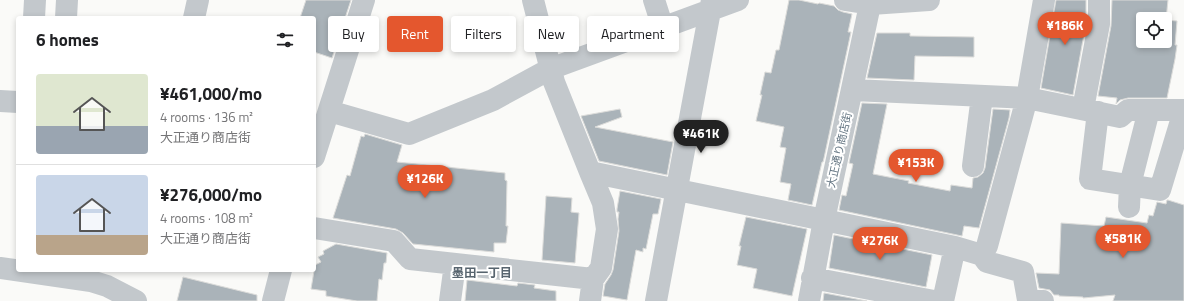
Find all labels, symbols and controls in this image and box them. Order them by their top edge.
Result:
pin: ¥186K [1037,12,1093,46]
map controls [1136,12,1172,48]
button: locate [1136,12,1172,48]
text: ¥186K [1047,15,1083,35]
chip: Buy [328,16,379,52]
chip: Rent [387,16,443,52]
chip: Filters [451,16,516,52]
chip: New [524,16,579,52]
chip: Apartment [587,16,679,52]
text: 6 homes [36,27,99,53]
icon: filters [274,29,296,51]
text: ¥461,000/mo [160,81,262,107]
icon: home [68,90,116,138]
text: 4 rooms · 136 m² [160,107,253,127]
street label: 大正通り商店街 [823,111,855,189]
pin: ¥461K [673,120,729,154]
text: ¥461K [683,123,719,143]
text: 大正通り商店街 [160,127,251,147]
pin: ¥153K [888,149,944,183]
text: ¥153K [898,152,934,172]
pin: ¥126K [397,165,453,199]
text: ¥126K [407,168,443,188]
text: ¥276,000/mo [160,182,262,208]
icon: home [68,191,116,239]
text: 4 rooms · 108 m² [160,208,253,228]
pin: ¥581K [1095,225,1151,259]
pin: ¥276K [852,227,908,261]
text: 大正通り商店街 [160,228,251,248]
text: ¥581K [1105,228,1141,248]
text: ¥276K [862,230,898,250]
district label: 墨田一丁目 [452,263,512,282]

